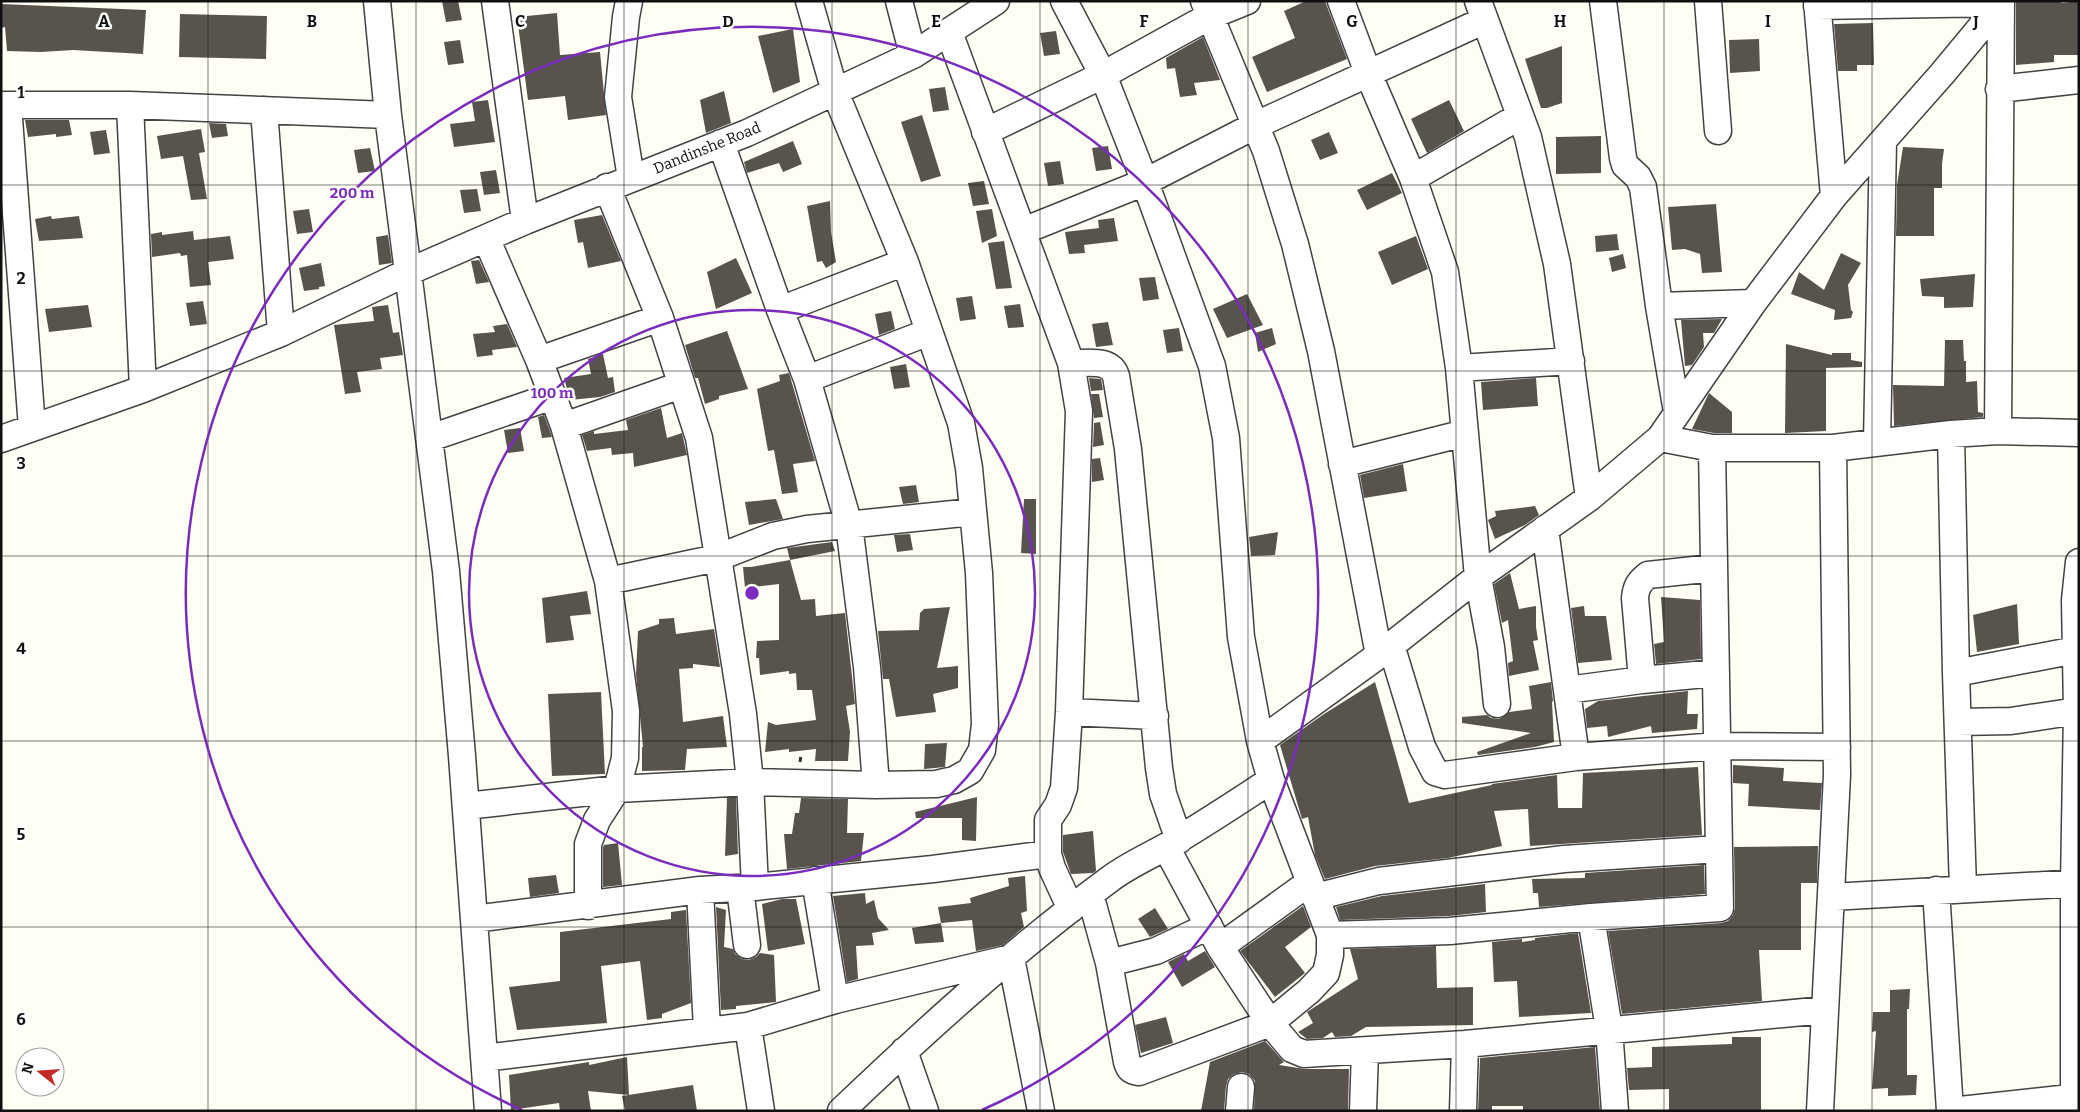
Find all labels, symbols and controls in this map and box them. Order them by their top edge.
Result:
text: A [98,12,110,31]
text: B [307,12,317,31]
text: C [515,12,525,31]
text: D [722,12,734,31]
text: E [931,12,941,31]
text: F [1140,12,1149,31]
text: G [1346,12,1358,31]
text: H [1554,12,1567,31]
text: I [1765,12,1771,31]
text: J [1972,12,1979,31]
text: 1 [18,83,25,102]
street label: Dandinshe Road [651,118,763,178]
text: 200 m [330,184,375,202]
text: 2 [16,269,26,288]
text: 100 m [531,384,574,402]
text: 3 [16,454,26,473]
centre of rings [743,584,761,602]
text: 4 [16,639,26,658]
text: 5 [17,825,26,844]
text: 6 [16,1010,26,1029]
north arrow [15,1047,65,1097]
text: N [18,1061,38,1076]

